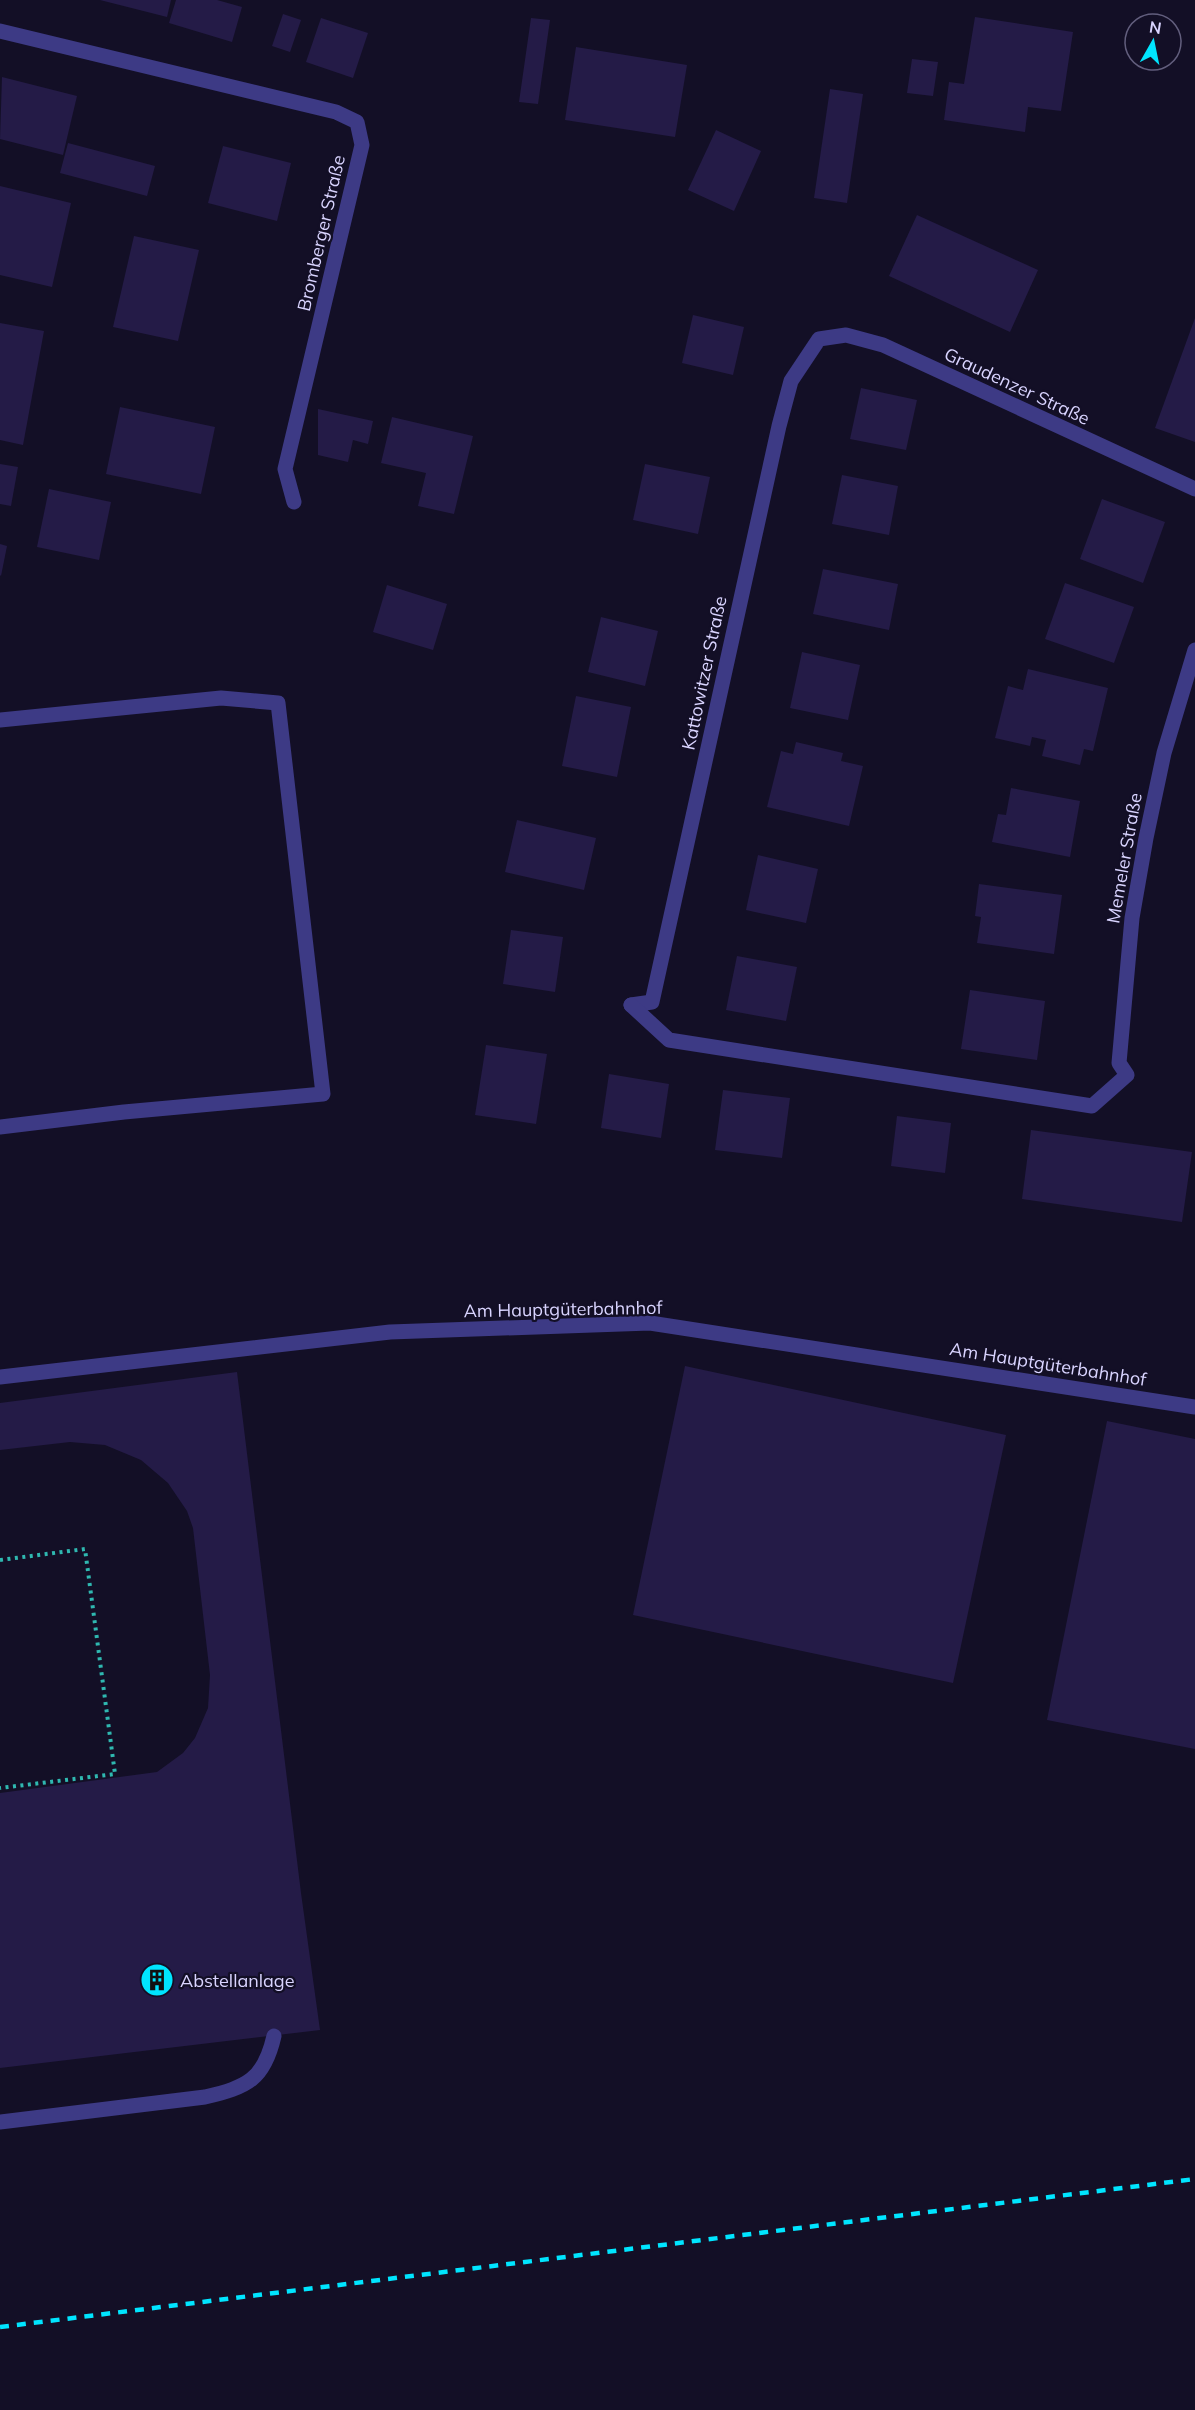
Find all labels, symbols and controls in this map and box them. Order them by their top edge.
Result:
north arrow [1123,12,1183,72]
text: N [1148,16,1163,38]
street label: Bromberger Straße [292,153,350,313]
street label: Graudenzer Straße [941,342,1093,430]
street label: Kattowitzer Straße [676,594,732,752]
street label: Memeler Straße [1101,791,1147,925]
street label: Am Hauptgüterbahnhof [463,1296,664,1322]
street label: Am Hauptgüterbahnhof [948,1337,1149,1391]
building icon: Abstellanlage [139,1962,175,1998]
place label: Abstellanlage [180,1969,295,1992]

